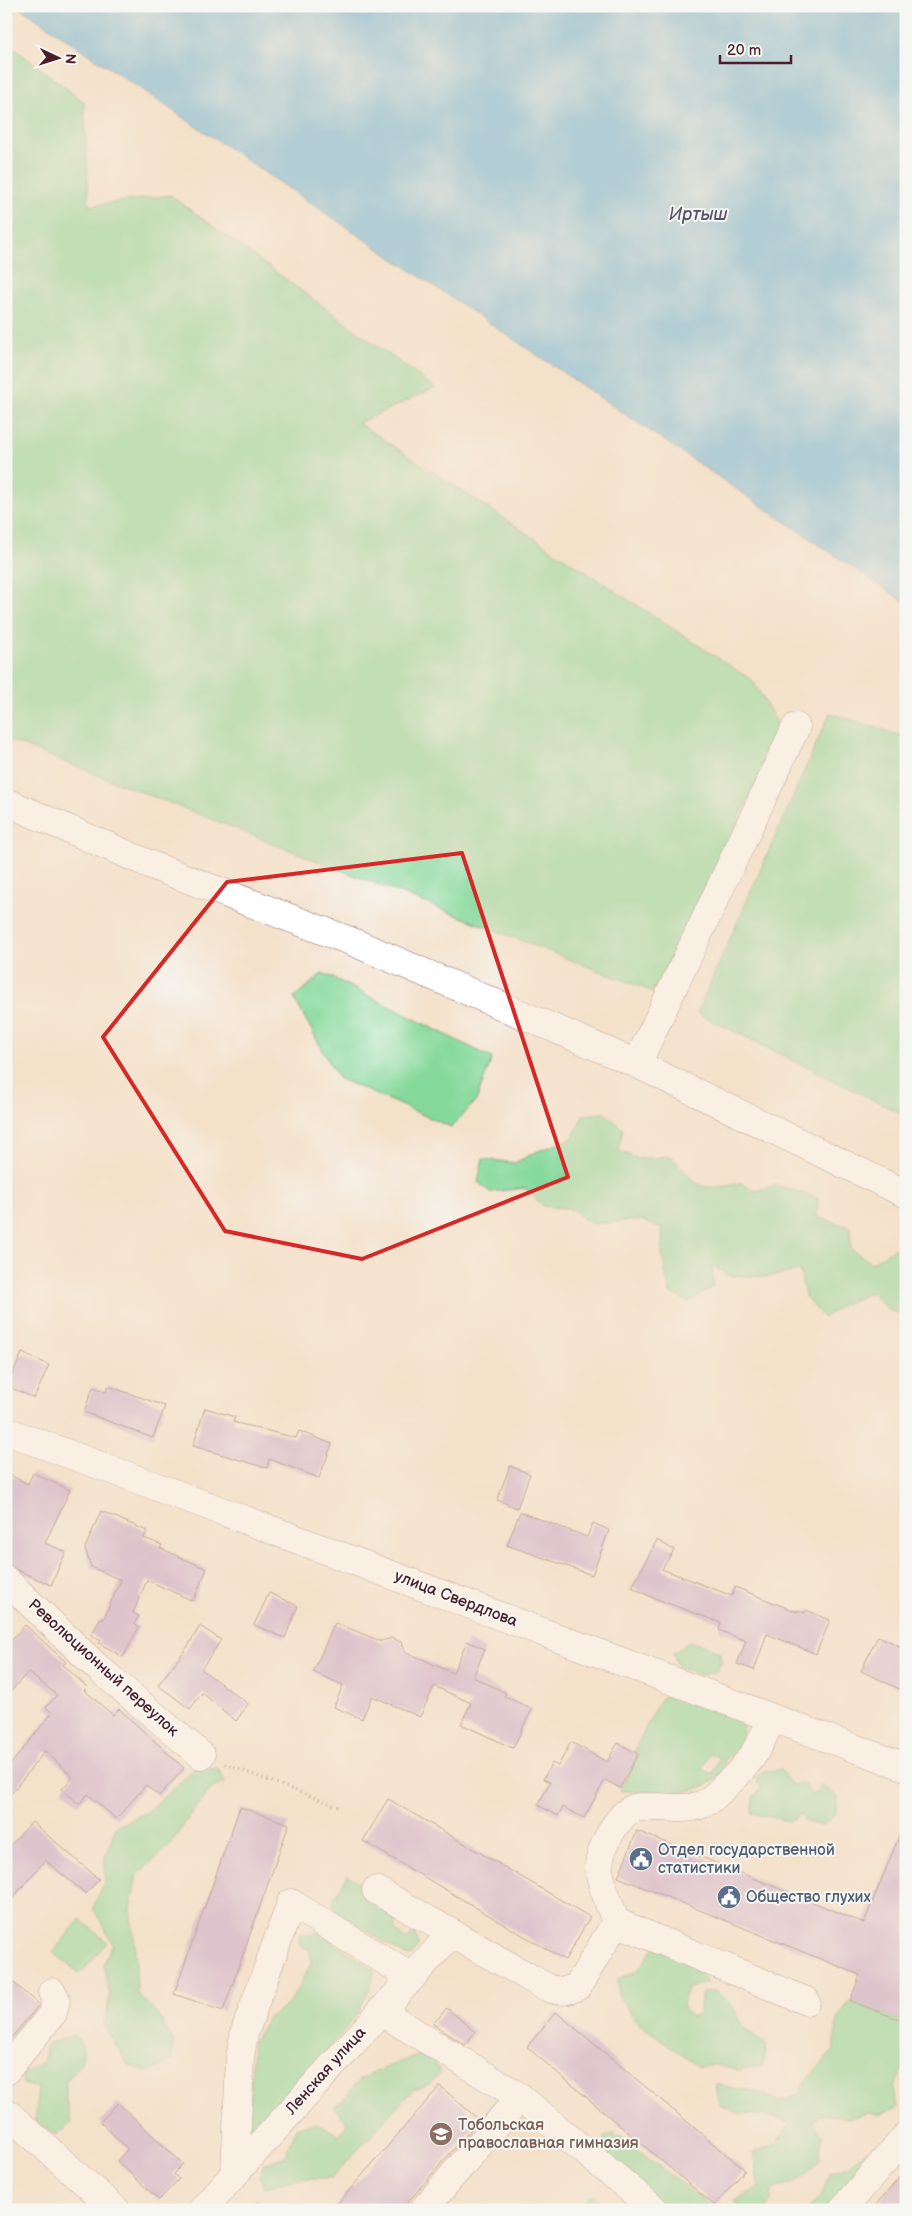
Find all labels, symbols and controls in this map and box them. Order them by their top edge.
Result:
north arrow [32,32,82,82]
scale bar [720,32,791,64]
text: 20 m [727,41,761,60]
text: N [62,53,79,65]
water label: Иртыш [669,204,727,225]
street label: улица Свердлова [392,1567,521,1631]
street label: Революционный переулок [24,1595,182,1741]
place label: Отдел государственной статистики [658,1841,835,1878]
public building icon: Отдел государственной статистики [628,1846,654,1872]
public building icon: Общество глухих [716,1884,742,1910]
place label: Общество глухих [746,1888,871,1907]
street label: Ленская улица [281,2023,371,2119]
place label: Тобольская православная гимназия [458,2116,639,2153]
school or university icon: Тобольская православная гимназия [428,2121,454,2147]

